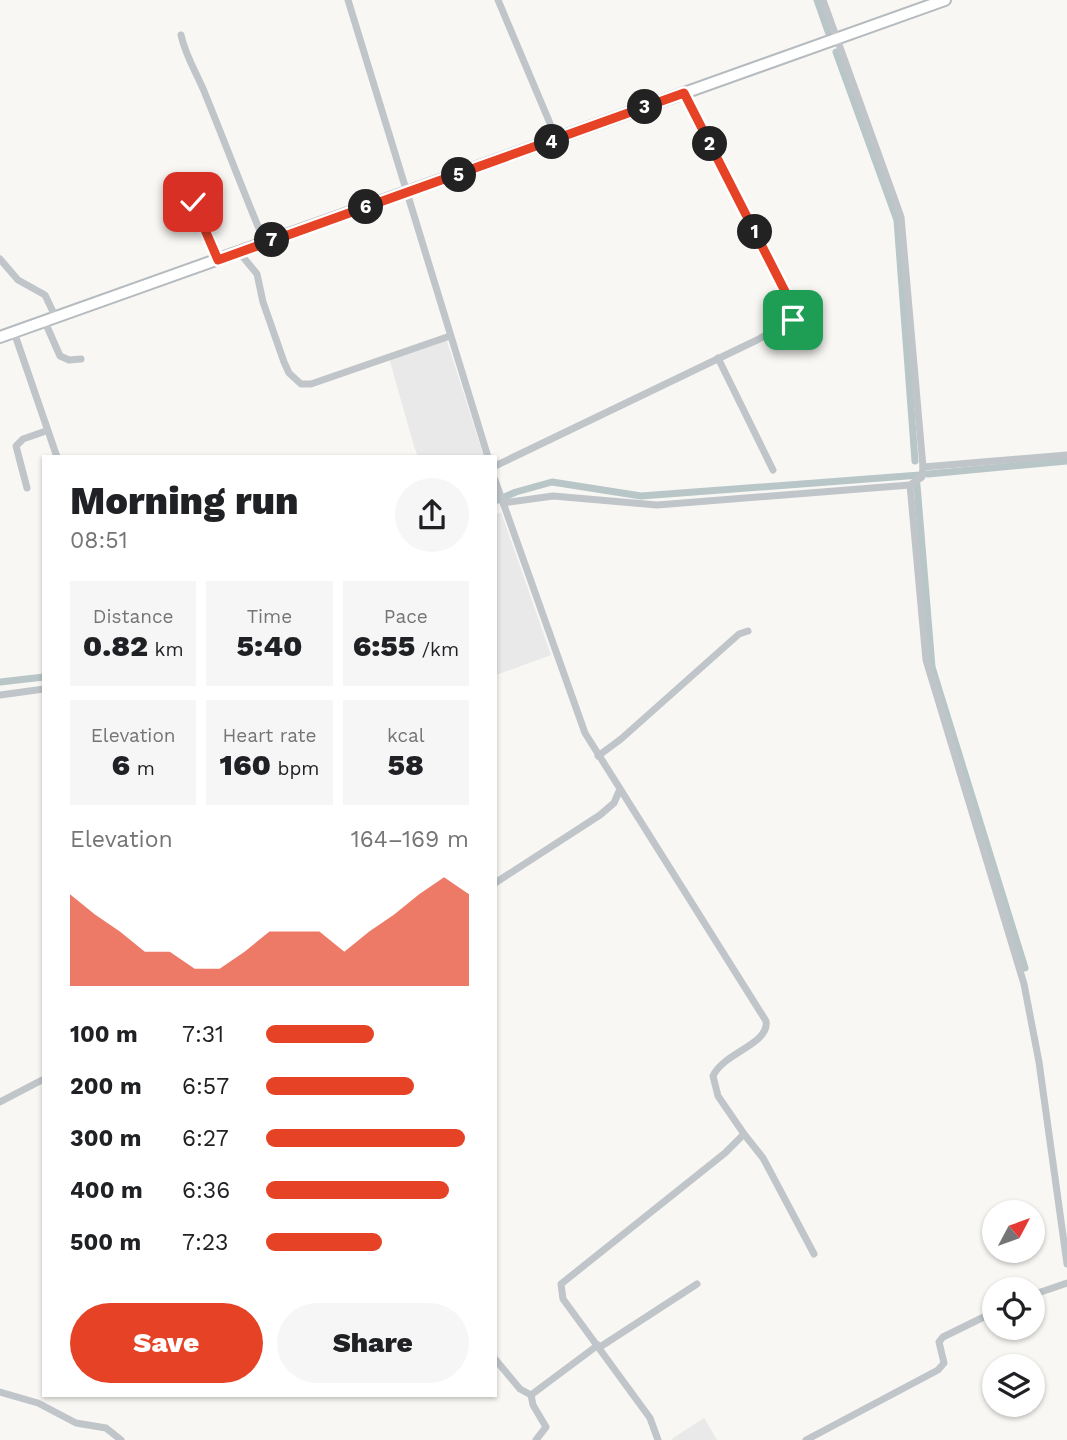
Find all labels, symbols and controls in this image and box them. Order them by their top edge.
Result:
pin: 3 [628,90,662,124]
text: 3 [639,95,650,118]
pin: 4 [534,124,570,160]
pin: 2 [692,127,728,162]
text: 4 [545,130,558,153]
text: 2 [704,132,715,155]
pin: 5 [442,158,476,192]
text: 5 [453,163,464,186]
pin [163,172,223,232]
icon: check [174,183,212,221]
pin: 6 [348,190,384,224]
text: 6 [360,195,371,218]
pin: 1 [738,215,772,250]
text: 1 [750,220,759,243]
pin: 7 [254,222,290,258]
text: 7 [266,228,277,251]
pin [763,290,823,350]
icon: arrive [774,301,812,339]
button: share [395,478,469,552]
text: Morning run [70,479,299,523]
text: 08:51 [70,527,128,554]
text: Distance [93,605,174,628]
text: Time [247,605,292,628]
text: Pace [384,605,428,628]
text: 0.82 [83,628,148,663]
text: 5:40 [237,628,302,663]
text: 6:55 [353,628,415,663]
text: km [148,638,184,661]
text: /km [415,638,459,661]
text: Elevation [91,724,176,747]
text: Heart rate [223,724,316,747]
text: kcal [387,724,425,747]
text: 6 [112,747,130,782]
text: 160 [220,747,271,782]
text: 58 [388,747,424,782]
text: m [130,757,155,780]
text: bpm [271,757,319,780]
text: Elevation [70,826,173,853]
text: 164–169 m [351,826,469,853]
text: 100 m [70,1021,138,1048]
text: 7:31 [182,1021,224,1048]
text: 200 m [70,1073,142,1100]
text: 6:57 [182,1073,229,1100]
text: 300 m [70,1125,141,1152]
text: 6:27 [182,1125,229,1152]
text: 400 m [70,1177,143,1204]
text: 6:36 [182,1177,230,1204]
north arrow [982,1200,1045,1264]
map controls [982,1200,1045,1417]
text: 500 m [70,1229,141,1256]
text: 7:23 [182,1229,229,1256]
button: locate [982,1277,1045,1340]
button: Save [70,1303,263,1383]
button: Share [277,1303,469,1383]
button: layers [982,1354,1045,1417]

